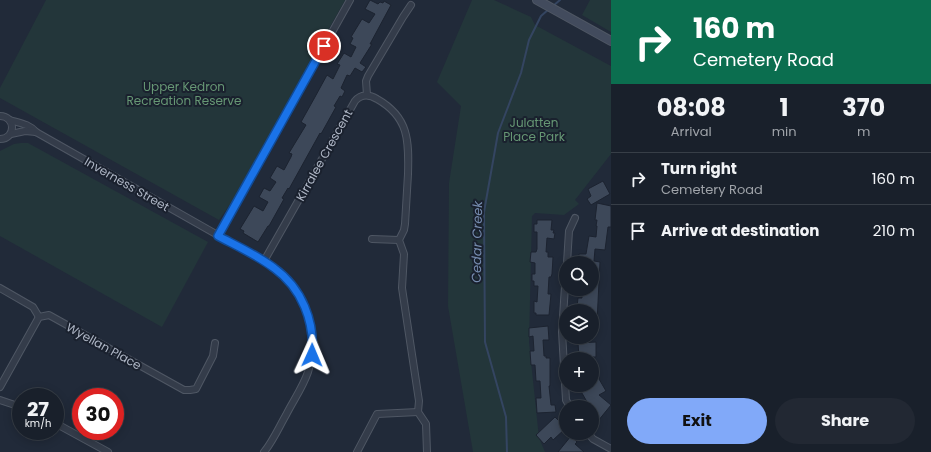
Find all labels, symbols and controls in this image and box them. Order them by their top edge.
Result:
text: 160 m [693,9,775,48]
icon: right [627,16,679,68]
pin [307,29,341,63]
icon: arrive [313,35,335,57]
text: Cemetery Road [693,47,834,72]
park label: Upper Kedron Recreation Reserve [126,78,242,109]
text: 08:08 [657,91,726,124]
text: 1 [780,91,789,124]
text: 370 [842,91,885,124]
street label: Kirralee Crescent [292,106,356,204]
park label: Julatten Place Park [503,114,566,145]
text: Arrival [671,122,712,141]
text: min [772,122,797,141]
text: m [857,122,870,141]
street label: Inverness Street [81,153,173,215]
text: Turn right [661,158,737,179]
icon: right [627,168,649,190]
text: 160 m [872,168,915,189]
text: Cemetery Road [661,180,763,199]
water label: Cedar Creek [467,199,487,283]
icon: arrive [627,220,649,242]
text: Arrive at destination [661,220,819,241]
text: 210 m [873,220,915,241]
map controls [559,256,599,440]
button: search [559,256,599,296]
button: layers [559,304,599,344]
street label: Wyellan Place [63,318,145,374]
position arrow [291,334,333,376]
button: + [559,352,599,392]
speed limit sign: 30 [72,388,124,440]
text: 27 [27,395,49,423]
button: Exit [627,398,767,444]
button: Share [775,398,915,444]
button: − [559,400,599,440]
text: km/h [25,416,51,431]

